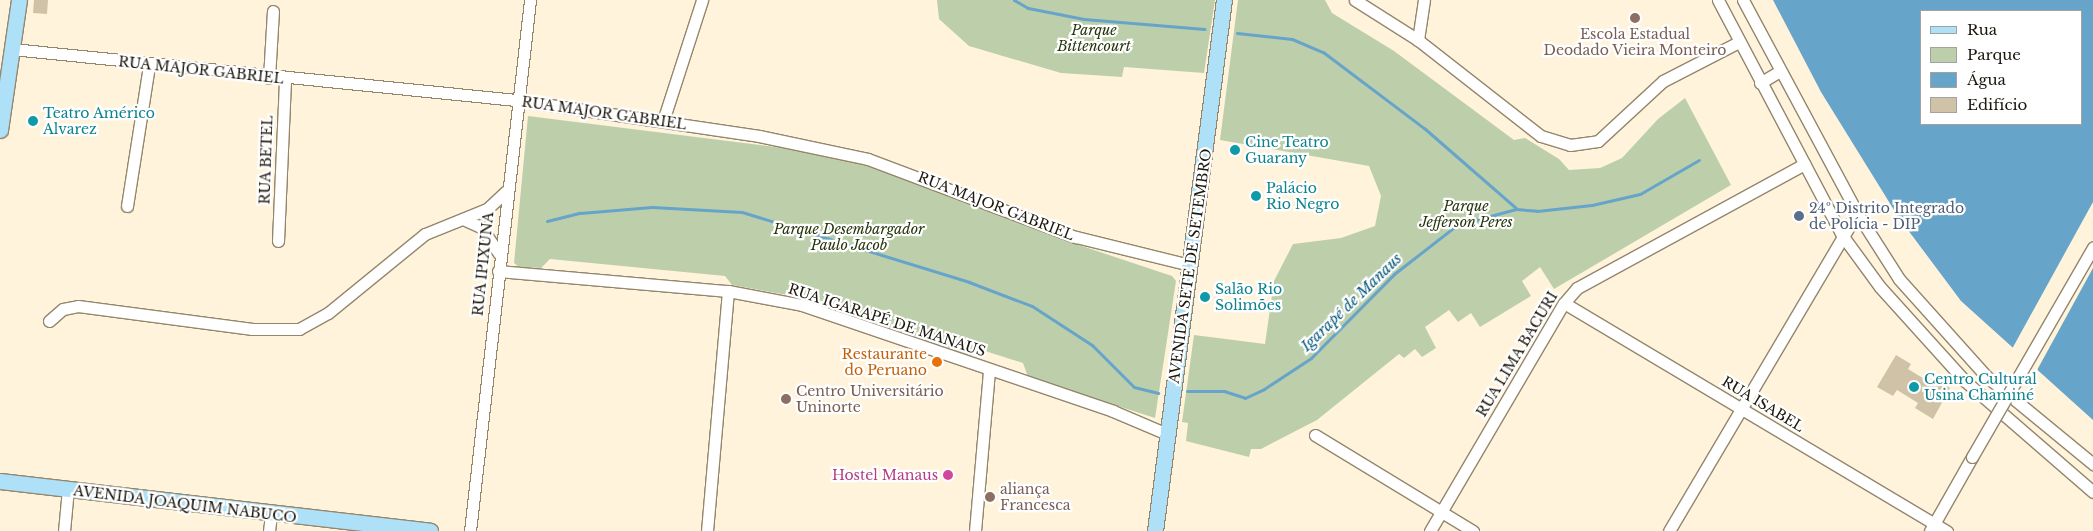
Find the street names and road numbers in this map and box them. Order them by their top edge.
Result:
street label: RUA MAJOR GABRIEL [117,53,285,87]
street label: RUA MAJOR GABRIEL [520,93,688,133]
street label: RUA BETEL [256,115,276,205]
street label: AVENIDA SETE DE SETEMBRO [1165,147,1215,385]
street label: RUA MAJOR GABRIEL [915,168,1077,244]
street label: RUA IPIXUNA [469,211,497,317]
street label: RUA IGARAPÉ DE MANAUS [786,280,988,360]
street label: RUA LIMA BACURI [1473,288,1561,420]
street label: RUA ISABEL [1719,373,1807,435]
street label: AVENIDA JOAQUIM NABUCO [72,482,298,526]

